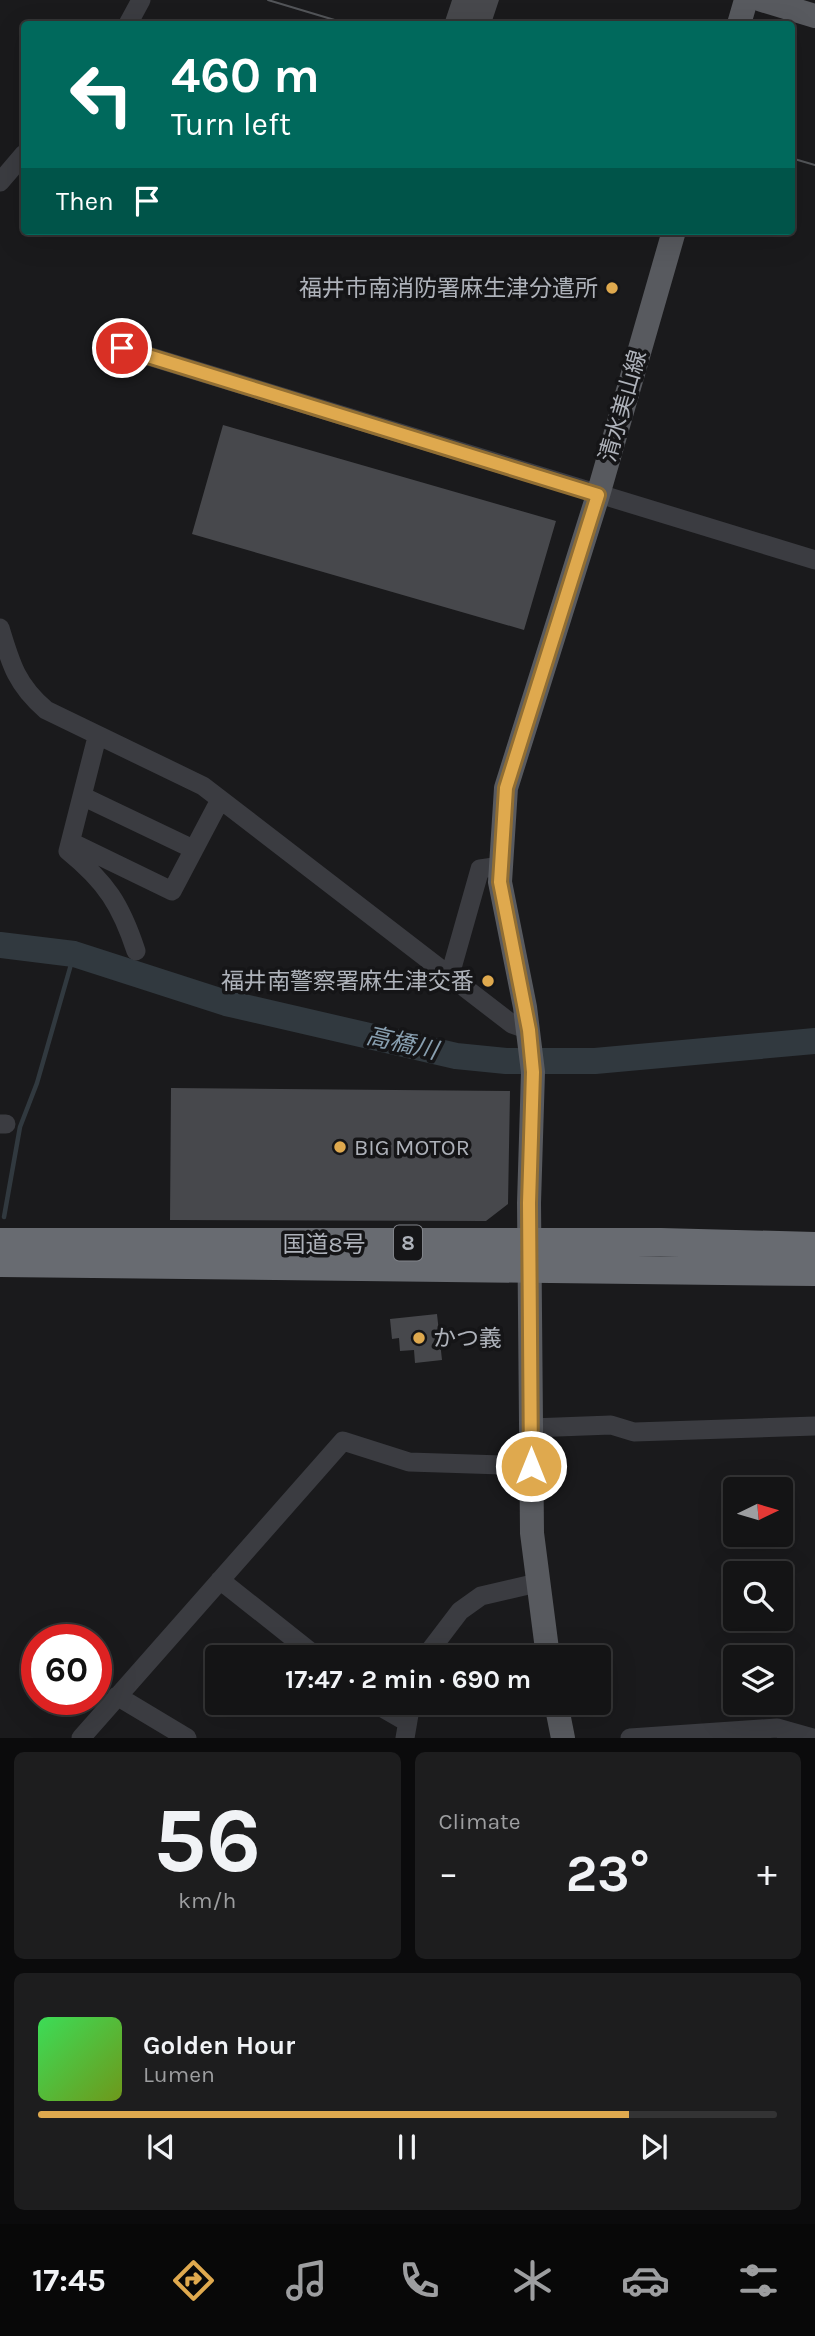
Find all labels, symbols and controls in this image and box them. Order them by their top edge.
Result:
text: 460 m [171,47,320,104]
icon: left [56,49,147,140]
text: Turn left [171,106,291,143]
icon: arrive [128,182,166,220]
text: Then [56,186,114,217]
place label: 福井市南消防署麻生津分遣所 [299,275,598,302]
marker: 福井市南消防署麻生津分遣所 [604,280,620,296]
pin [92,318,152,378]
icon: arrive [103,329,141,367]
street label: 清水美山線 [594,347,652,465]
place label: 福井南警察署麻生津交番 [221,968,474,995]
marker: 福井南警察署麻生津交番 [480,973,496,989]
water label: 高橋川 [364,1021,443,1065]
place label: BIG MOTOR [354,1134,470,1161]
marker: BIG MOTOR [332,1139,348,1155]
road number: 8 [394,1226,422,1260]
street label: 国道8号 [282,1231,366,1258]
place label: かつ義 [433,1325,502,1352]
marker: かつ義 [411,1330,427,1346]
position arrow [494,1429,568,1503]
north arrow [723,1477,793,1547]
map controls [723,1477,793,1715]
button: search [723,1561,793,1631]
speed limit sign: 60 [21,1624,112,1715]
button: layers [723,1645,793,1715]
text: 17:47 · 2 min · 690 m [285,1664,531,1695]
text: 56 [153,1788,261,1894]
text: Climate [439,1808,521,1835]
text: 23° [566,1843,650,1904]
text: − [439,1851,458,1896]
text: + [757,1851,777,1896]
text: km/h [178,1887,236,1914]
text: Golden Hour [143,2030,295,2061]
text: Lumen [143,2061,215,2088]
icon: previous [142,2128,180,2166]
icon: pause [388,2128,426,2166]
icon: next [635,2128,673,2166]
icon: directions [169,2256,218,2305]
icon: music [282,2256,331,2305]
icon: phone [395,2256,444,2305]
icon: climate [508,2256,557,2305]
icon: car [621,2256,670,2305]
icon: filters [734,2256,783,2305]
text: 17:45 [32,2262,106,2299]

